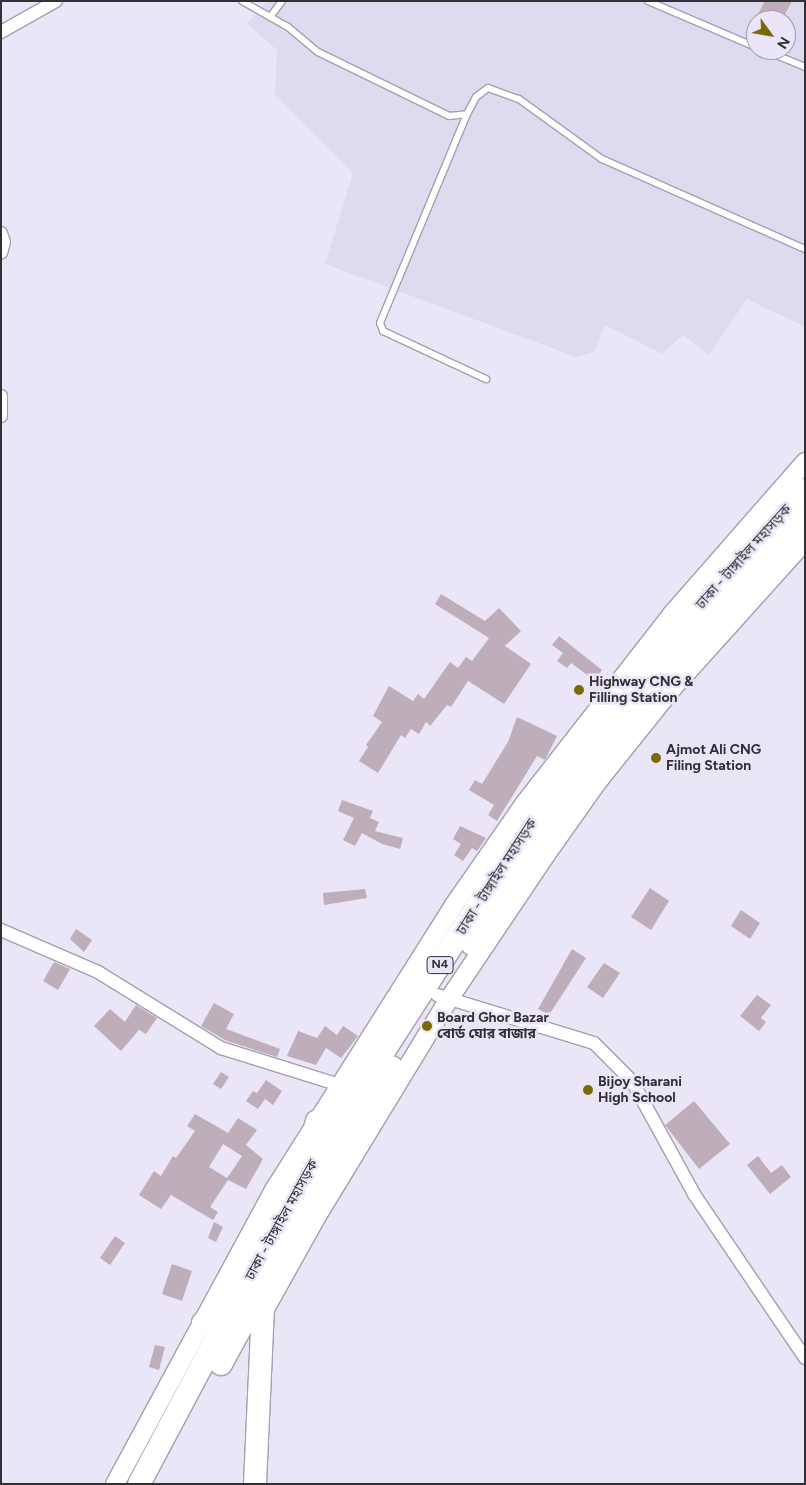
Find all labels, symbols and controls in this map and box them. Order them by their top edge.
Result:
north arrow [746,10,796,60]
text: N [773,34,793,52]
street label: ঢাকা - টাঙ্গাইল মহাসড়ক [693,501,795,613]
place label: Highway CNG & Filling Station [589,674,693,706]
marker: Highway CNG & Filling Station [573,684,585,696]
place label: Ajmot Ali CNG Filing Station [666,742,761,774]
marker: Ajmot Ali CNG Filing Station [650,752,662,764]
street label: ঢাকা - টাঙ্গাইল মহাসড়ক [453,816,541,938]
road number: N4 [426,956,454,974]
place label: Board Ghor Bazar বোর্ড ঘোর বাজার [437,1010,549,1042]
marker: Board Ghor Bazar বোর্ড ঘোর বাজার [421,1020,433,1032]
place label: Bijoy Sharani High School [598,1074,682,1106]
marker: Bijoy Sharani High School [582,1084,594,1096]
street label: ঢাকা - টাঙ্গাইল মহাসড়ক [242,1157,322,1283]

